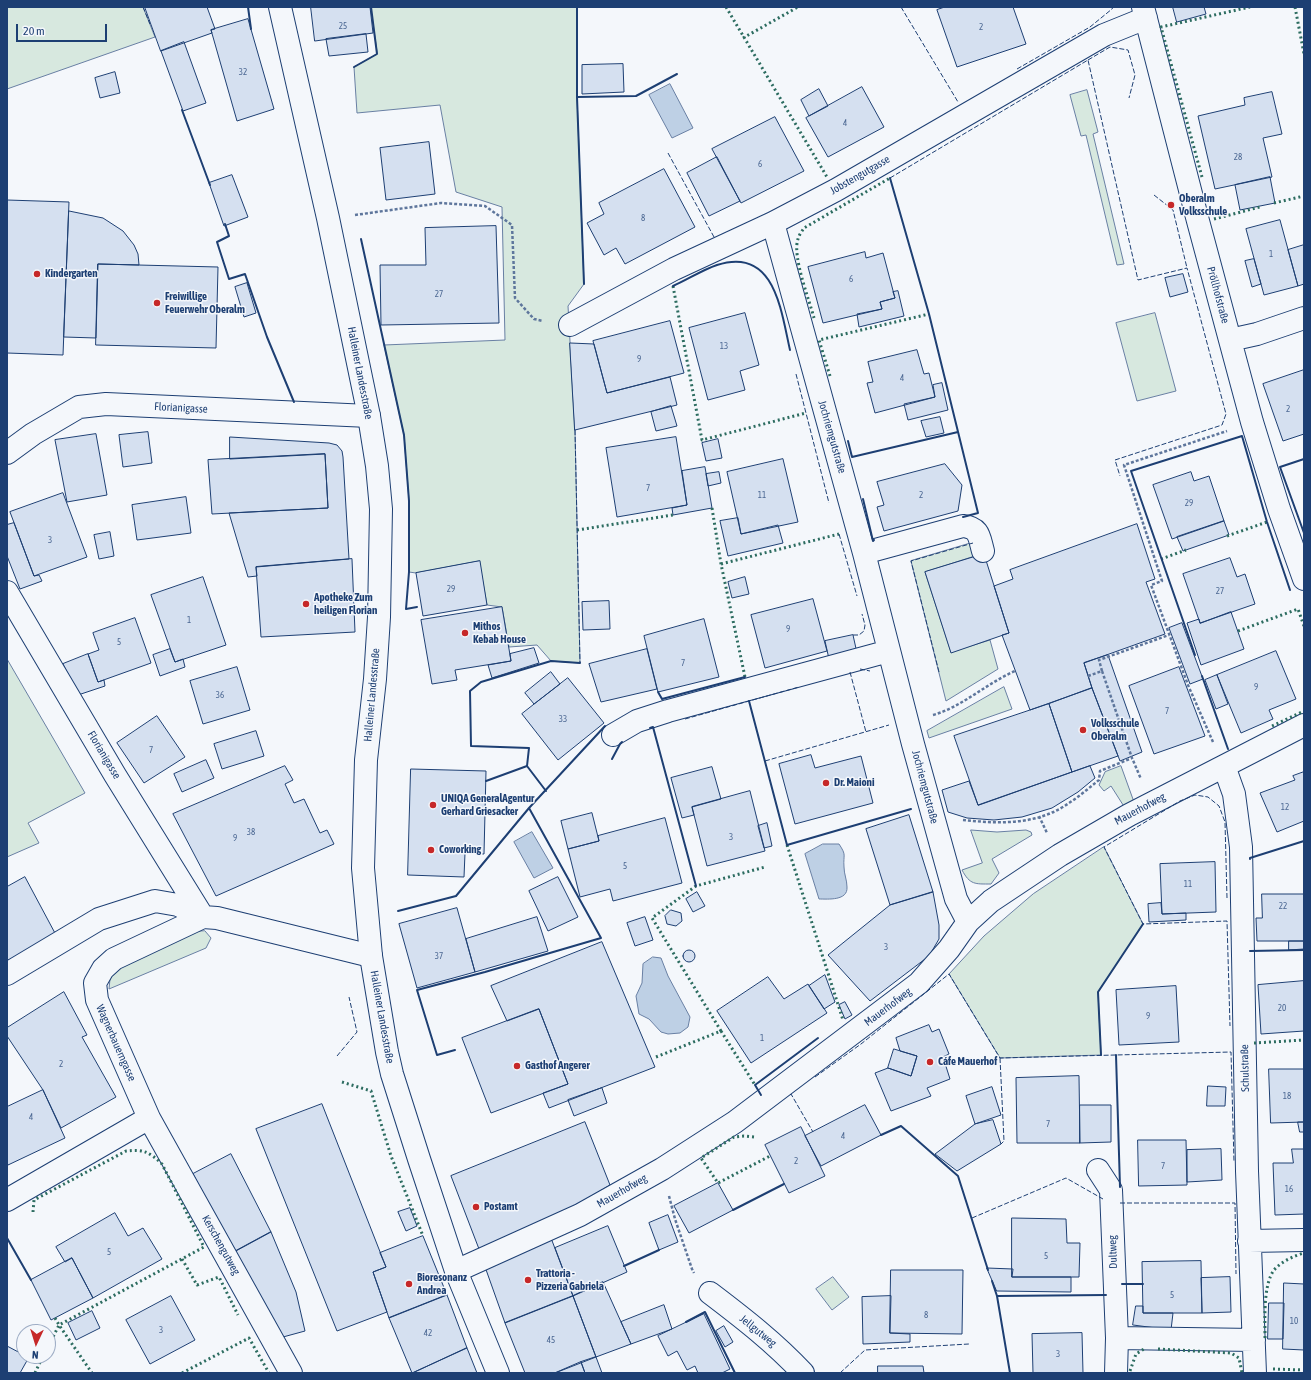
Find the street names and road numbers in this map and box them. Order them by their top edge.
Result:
street label: Jobstengutgasse [828,153,892,197]
street label: Pröllhofstraße [1204,265,1232,325]
street label: Halleiner Landesstraße [345,326,375,420]
street label: Jochriemgutstraße [815,399,849,475]
street label: Florianigasse [154,400,208,416]
street label: Halleiner Landesstraße [361,648,383,742]
street label: Florianigasse [85,729,123,781]
street label: Jochriemgutstraße [909,749,941,825]
street label: Mauerhofweg [1112,790,1168,828]
street label: Halleiner Landesstraße [367,970,397,1064]
street label: Mauerhofweg [862,985,914,1029]
street label: Wagnerbauerngasse [93,1003,139,1083]
street label: Schulstraße [1238,1044,1252,1092]
street label: Mauerhofweg [595,1171,649,1211]
street label: Kerschengutweg [199,1213,243,1277]
street label: Dultweg [1106,1235,1120,1269]
street label: Jellgutweg [737,1312,779,1350]

